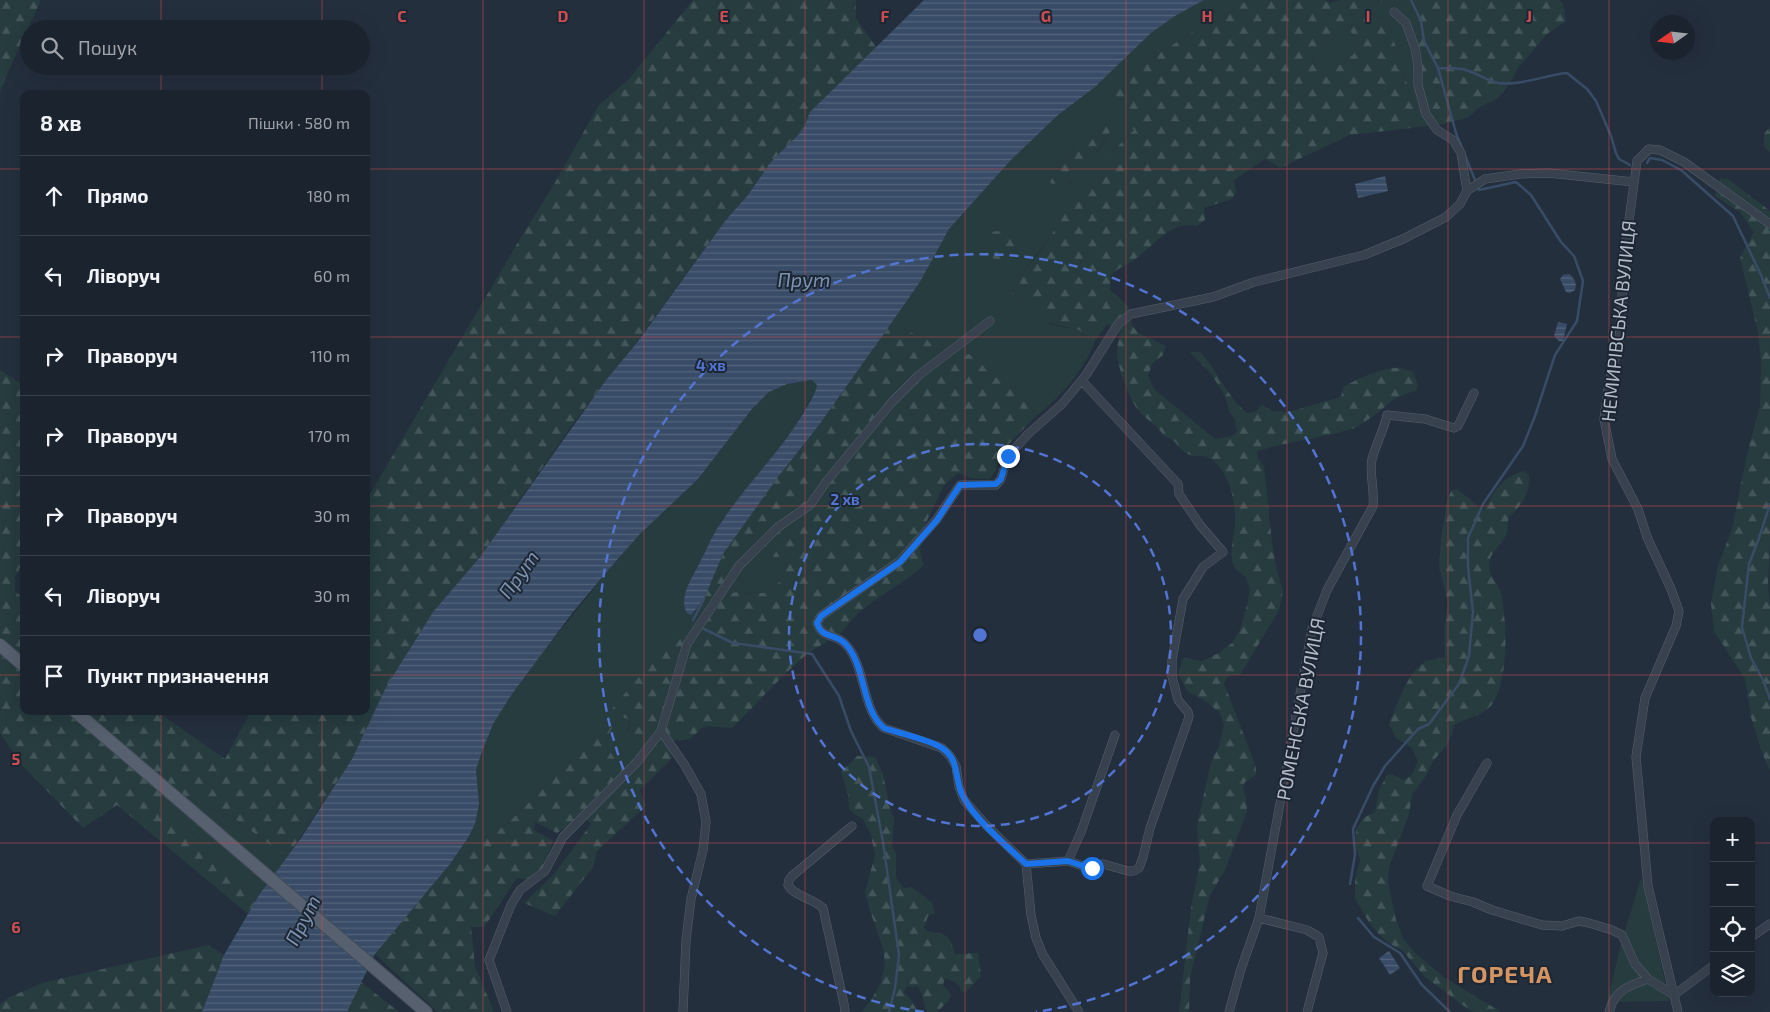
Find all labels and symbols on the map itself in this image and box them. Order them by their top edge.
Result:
text: C [397,6,407,25]
text: D [558,6,569,25]
text: E [719,6,729,25]
text: F [881,6,890,25]
text: G [1041,6,1051,25]
text: H [1201,6,1213,25]
text: I [1366,6,1370,25]
text: J [1526,6,1532,25]
north arrow [1650,15,1695,60]
street label: НЕМИРІВСЬКА ВУЛИЦЯ [1596,219,1640,423]
water label: Прут [777,267,831,291]
text: 4 хв [696,356,726,374]
route end [997,445,1020,468]
text: 2 хв [830,490,860,508]
water label: Прут [493,545,543,603]
street label: РОМЕНСЬКА ВУЛИЦЯ [1271,616,1329,802]
centre of rings [971,626,989,644]
text: 5 [12,749,21,768]
route start [1081,857,1104,880]
water label: Прут [279,891,325,949]
text: 6 [11,917,21,936]
district label: ГОРЕЧА [1457,959,1553,988]

